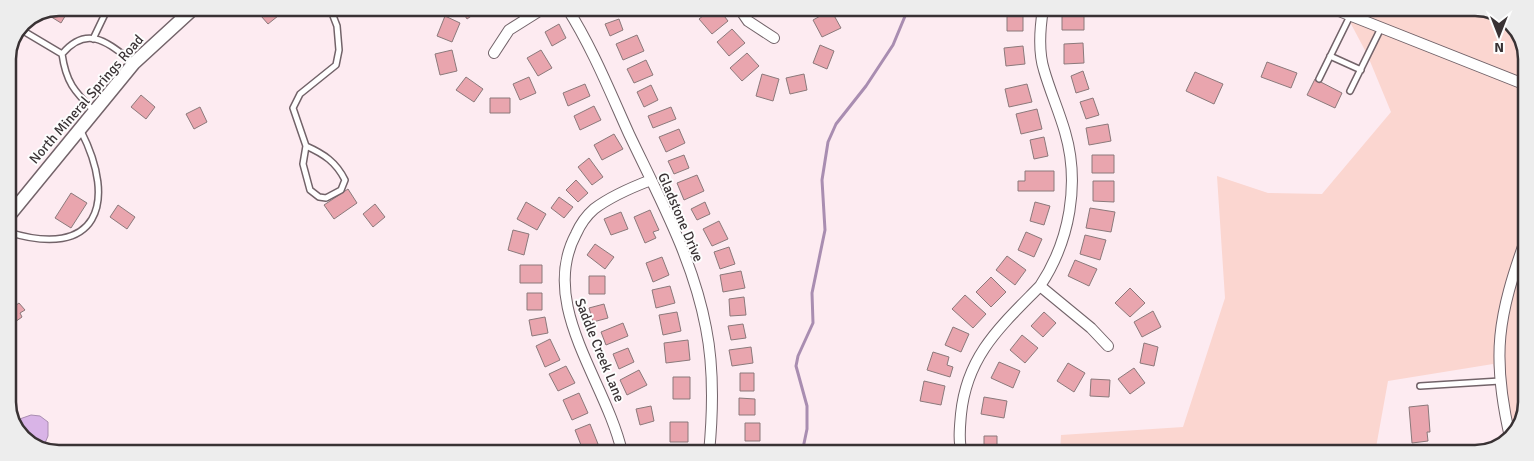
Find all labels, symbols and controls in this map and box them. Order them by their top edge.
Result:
north arrow [1474,10,1524,60]
street label: North Mineral Springs Road [26,31,147,167]
text: N [1494,39,1504,56]
street label: Gladstone Drive [654,170,707,264]
street label: Saddle Creek Lane [571,296,628,404]

